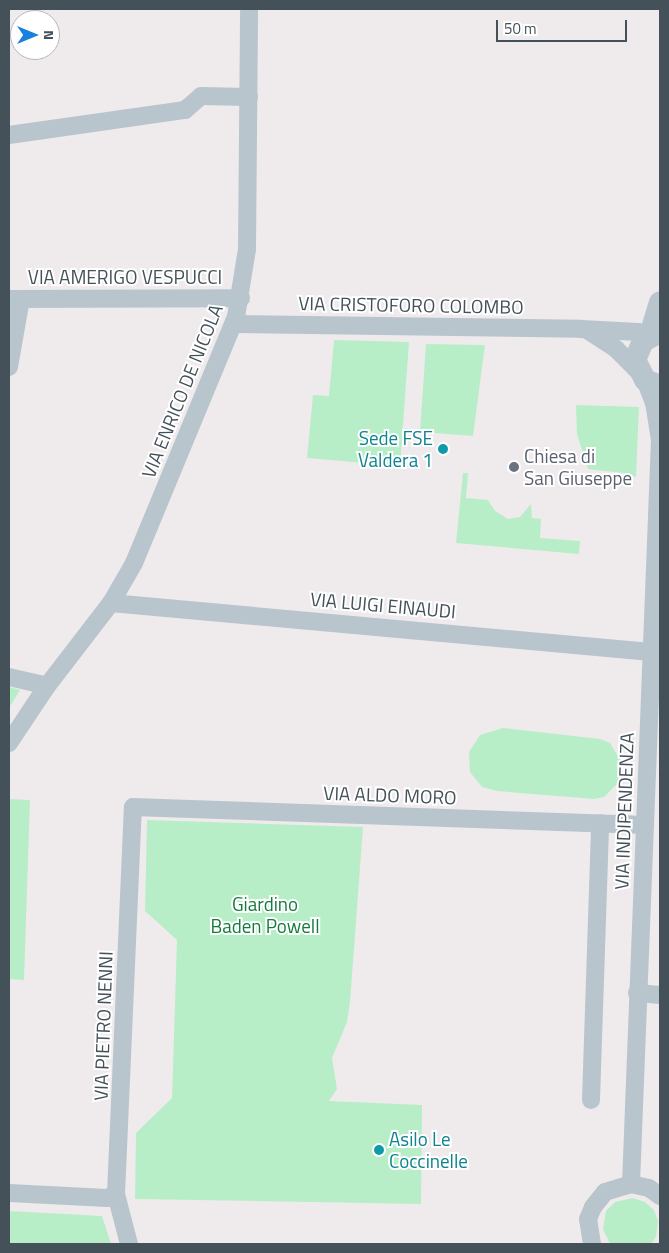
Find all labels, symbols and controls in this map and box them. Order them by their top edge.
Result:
north arrow [10,10,60,60]
scale bar [499,10,630,42]
text: 50 m [504,17,537,40]
text: N [39,30,60,40]
street label: VIA AMERIGO VESPUCCI [28,266,222,288]
street label: VIA CRISTOFORO COLOMBO [298,292,524,318]
street label: VIA ENRICO DE NICOLA [137,301,227,481]
place label: Sede FSE Valdera 1 [358,427,433,471]
marker: Sede FSE Valdera 1 [437,443,449,455]
place label: Chiesa di San Giuseppe [524,445,632,489]
marker: Chiesa di San Giuseppe [508,461,520,473]
street label: VIA LUIGI EINAUDI [309,587,457,623]
street label: VIA INDIPENDENZA [610,732,638,890]
street label: VIA ALDO MORO [323,781,457,809]
park label: Giardino Baden Powell [210,893,320,937]
street label: VIA PIETRO NENNI [89,951,117,1101]
place label: Asilo Le Coccinelle [389,1128,468,1172]
marker: Asilo Le Coccinelle [373,1144,385,1156]

